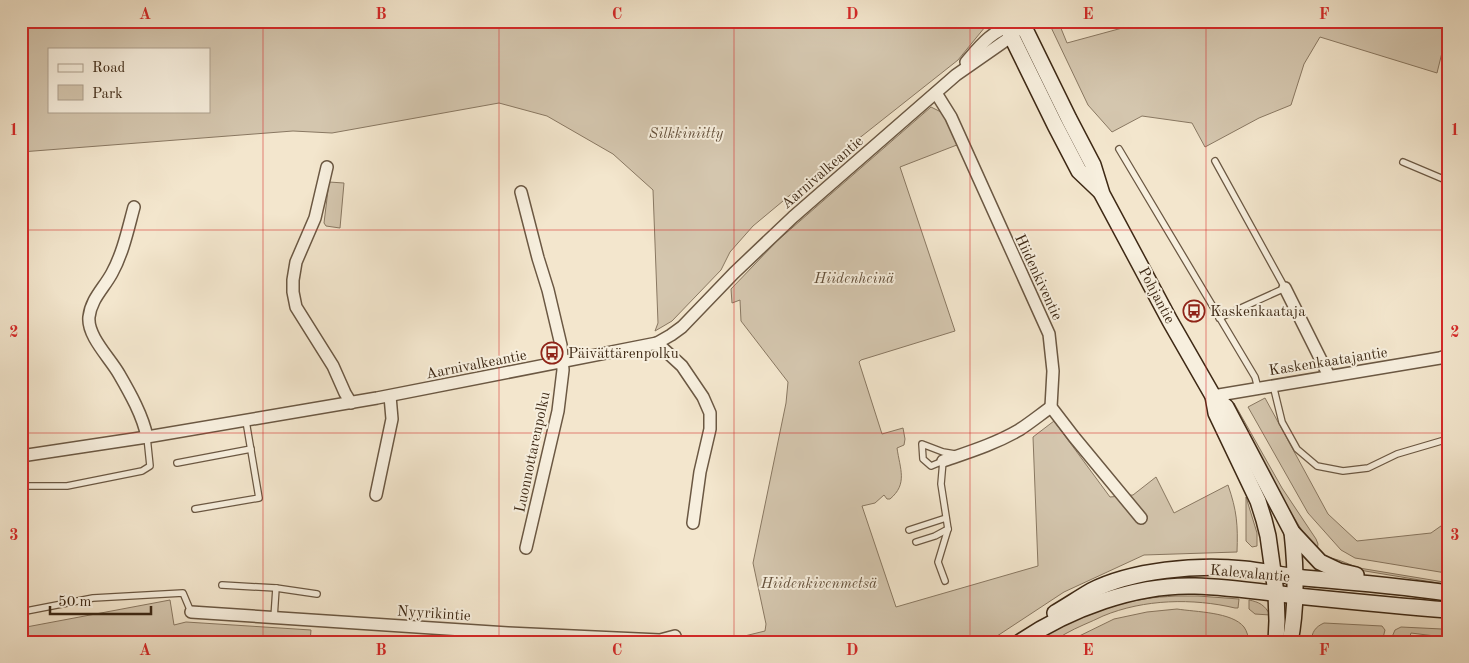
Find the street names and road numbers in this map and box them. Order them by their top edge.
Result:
street label: Aarnivalkeantie [779,134,867,212]
street label: Hiidenkiventie [1011,232,1064,323]
street label: Pohjantie [1135,265,1177,326]
street label: Kaskenkaatajantie [1268,346,1389,379]
street label: Aarnivalkeantie [425,348,528,383]
street label: Luonnottarenpolku [513,390,554,514]
street label: Kalevalantie [1209,564,1291,585]
street label: Nyyrikintie [397,604,471,625]

